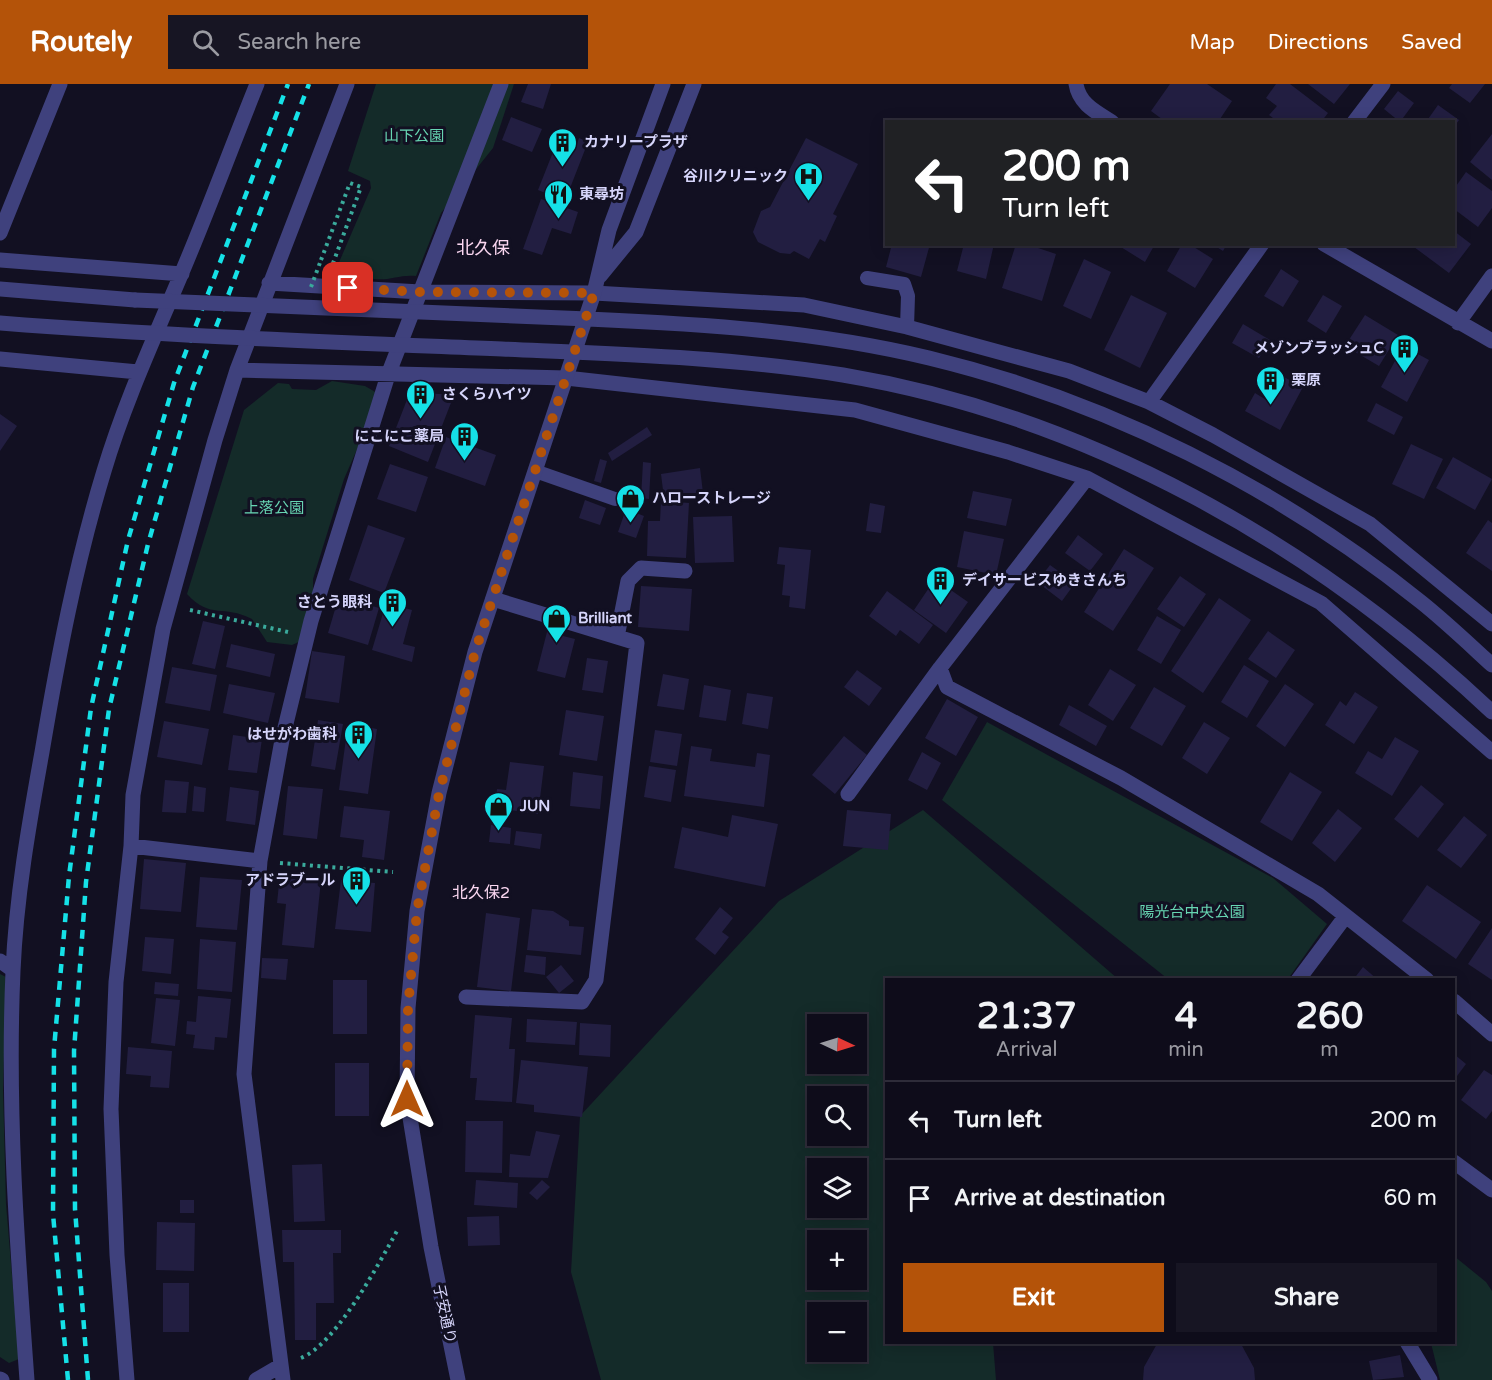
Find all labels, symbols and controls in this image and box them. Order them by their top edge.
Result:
search box [168,15,588,69]
text: Routely [30,25,132,59]
icon: search [189,26,222,59]
text: Search here [237,29,361,55]
text: Map [1189,30,1235,55]
text: Directions [1268,30,1368,55]
text: Saved [1401,30,1462,55]
building icon: カナリープラザ [547,126,579,168]
park label: 山下公園 [384,127,444,145]
place label: カナリープラザ [584,133,688,151]
text: 200 m [1002,141,1131,192]
icon: left [903,144,981,222]
hospital icon: 谷川クリニック [793,160,825,202]
place label: 谷川クリニック [683,167,788,185]
restaurant icon: 東尋坊 [542,178,574,220]
place label: 東尋坊 [579,185,624,203]
text: Turn left [1002,192,1109,225]
district label: 北久保 [456,237,510,259]
pin [322,262,373,313]
icon: arrive [331,271,364,304]
building icon: メゾンブラッシュC [1389,332,1421,374]
place label: メゾンブラッシュC [1254,339,1385,357]
building icon: 栗原 [1254,364,1286,406]
place label: 栗原 [1291,371,1321,389]
building icon: さくらハイツ [405,378,437,420]
place label: さくらハイツ [442,385,532,403]
building icon: にこにこ薬局 [449,420,481,462]
place label: にこにこ薬局 [355,427,444,445]
shop icon: ハローストレージ [615,482,647,524]
place label: ハローストレージ [652,489,771,507]
park label: 上落公園 [244,499,304,517]
building icon: デイサービスゆきさんち [925,564,957,606]
place label: デイサービスゆきさんち [962,571,1127,589]
building icon: さとう眼科 [377,586,409,628]
place label: さとう眼科 [297,593,372,611]
shop icon: Brilliant [541,602,573,644]
place label: Brilliant [578,609,632,627]
building icon: はせがわ歯科 [342,718,374,760]
place label: はせがわ歯科 [247,725,337,743]
shop icon: JUN [483,790,515,832]
place label: JUN [519,797,550,815]
building icon: アドラブール [340,864,372,906]
place label: アドラブール [245,871,335,889]
district label: 北久保2 [452,883,510,903]
park label: 陽光台中央公園 [1139,903,1245,921]
text: 21:37 [977,995,1077,1038]
text: 4 [1175,995,1197,1038]
text: 260 [1295,995,1363,1038]
north arrow [807,1014,867,1074]
map controls [807,1014,867,1362]
text: Arrival [996,1038,1058,1062]
text: min [1168,1038,1204,1062]
text: m [1320,1038,1339,1062]
position arrow [375,1067,439,1131]
button: search [807,1086,867,1146]
icon: left [903,1104,936,1137]
text: Turn left [954,1107,1042,1133]
text: 200 m [1370,1107,1437,1133]
button: layers [807,1158,867,1218]
icon: arrive [903,1182,936,1215]
text: Arrive at destination [954,1185,1165,1211]
text: 60 m [1383,1185,1437,1211]
button: + [807,1230,867,1290]
button: Exit [903,1263,1164,1332]
button: Share [1176,1263,1437,1332]
street label: 子安通り [430,1283,460,1345]
button: − [807,1302,867,1362]

